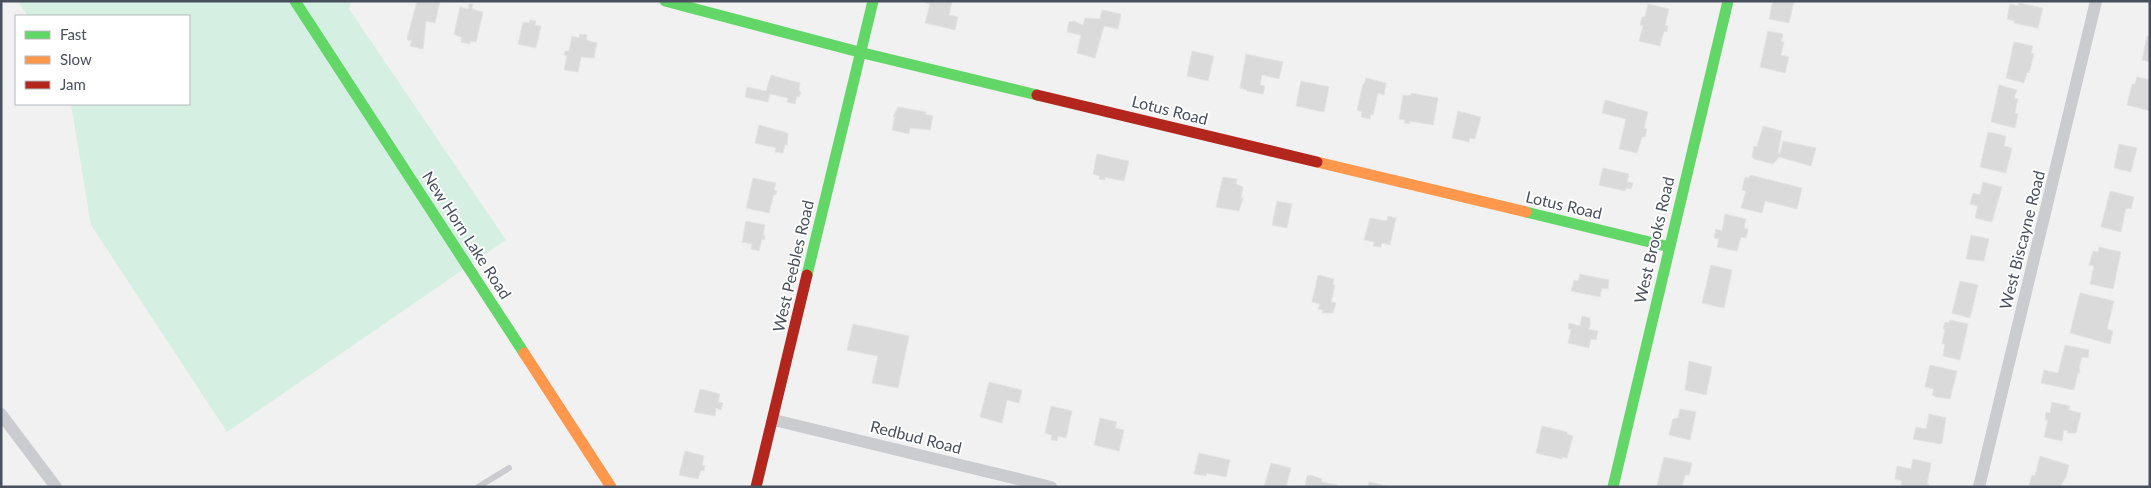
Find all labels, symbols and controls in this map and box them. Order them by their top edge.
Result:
legend [15,15,190,105]
text: Fast [60,25,87,43]
text: Slow [60,50,92,68]
text: Jam [60,75,86,93]
street label: Lotus Road [1130,91,1210,128]
street label: New Horn Lake Road [419,167,516,302]
street label: West Biscayne Road [1995,168,2048,311]
street label: West Brooks Road [1630,175,1677,305]
street label: Lotus Road [1524,187,1604,223]
street label: West Peebles Road [768,198,817,334]
street label: Redbud Road [869,416,964,457]

